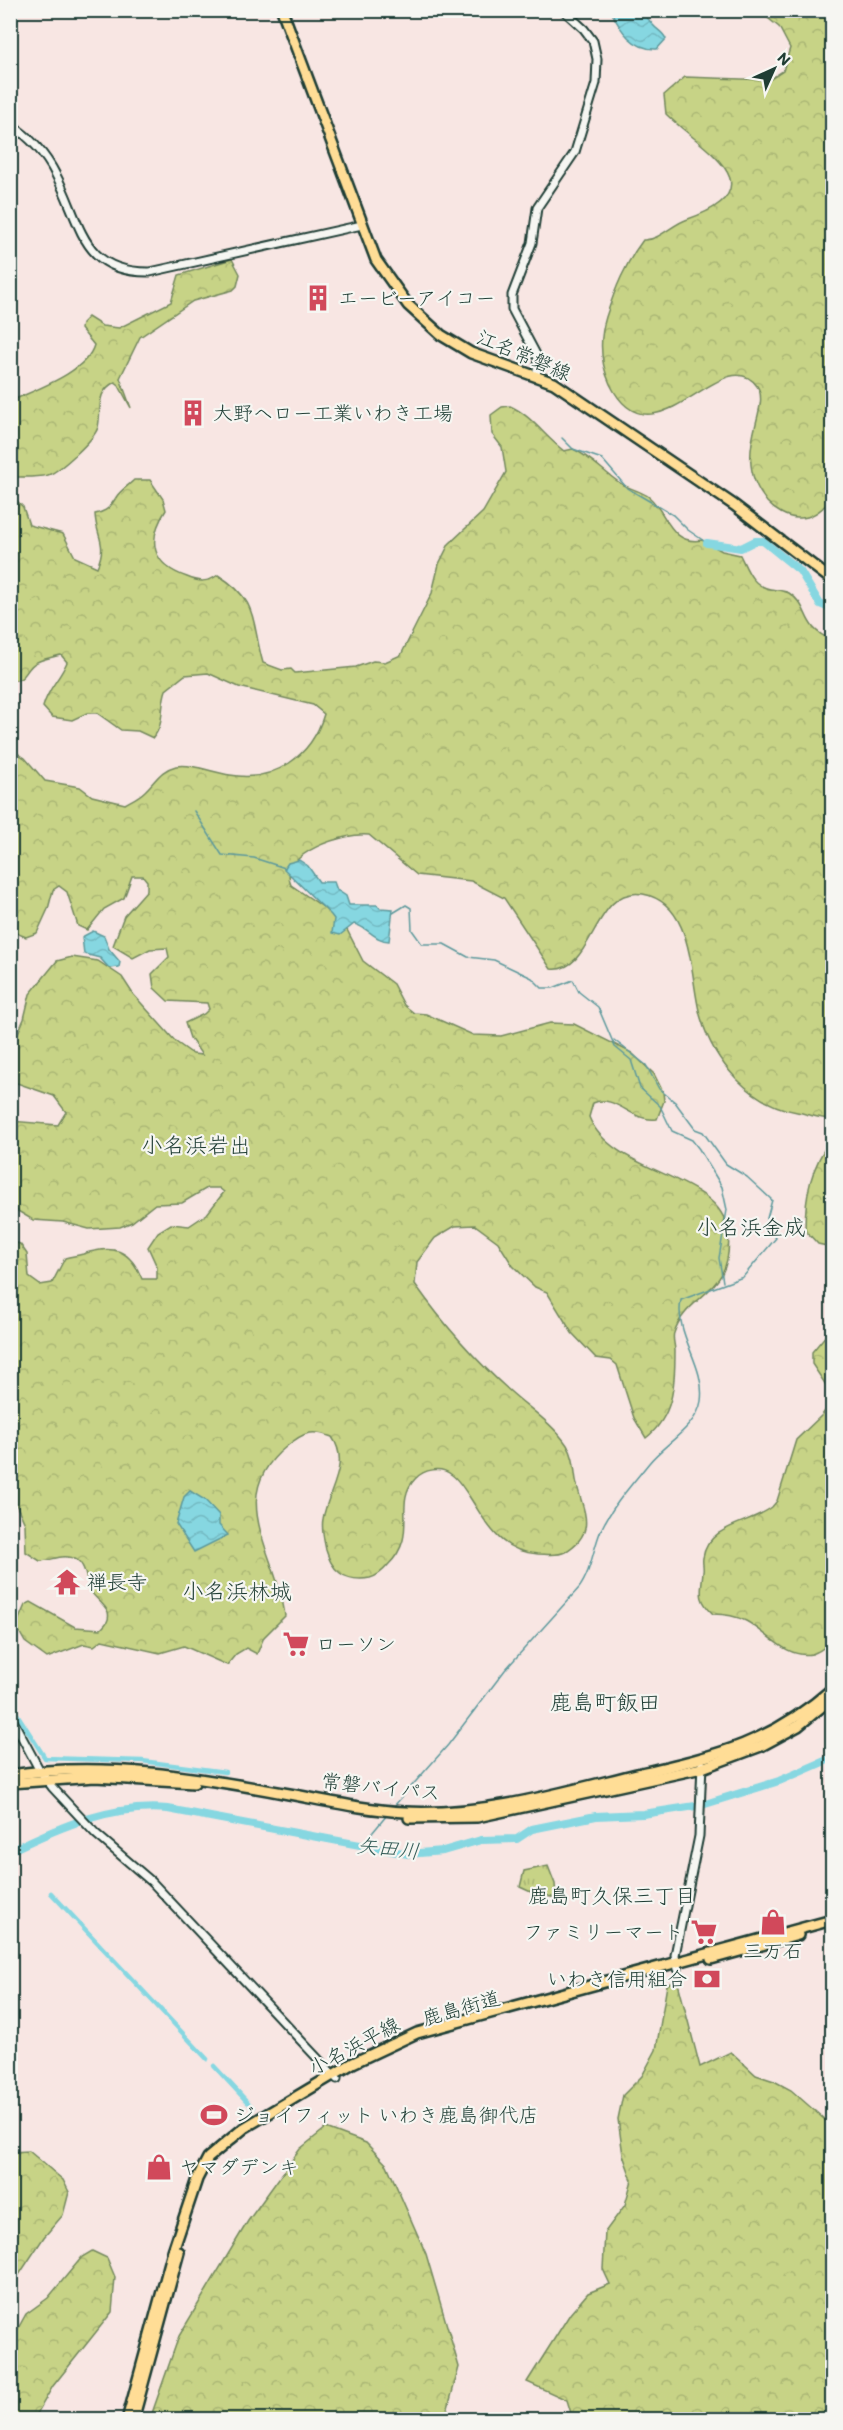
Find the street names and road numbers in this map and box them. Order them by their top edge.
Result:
street label: 江名常磐線 [473,324,575,386]
street label: 常磐バイパス [320,1769,442,1805]
street label: 鹿島街道 [419,1985,503,2031]
street label: 小名浜平線 [304,2012,404,2080]

